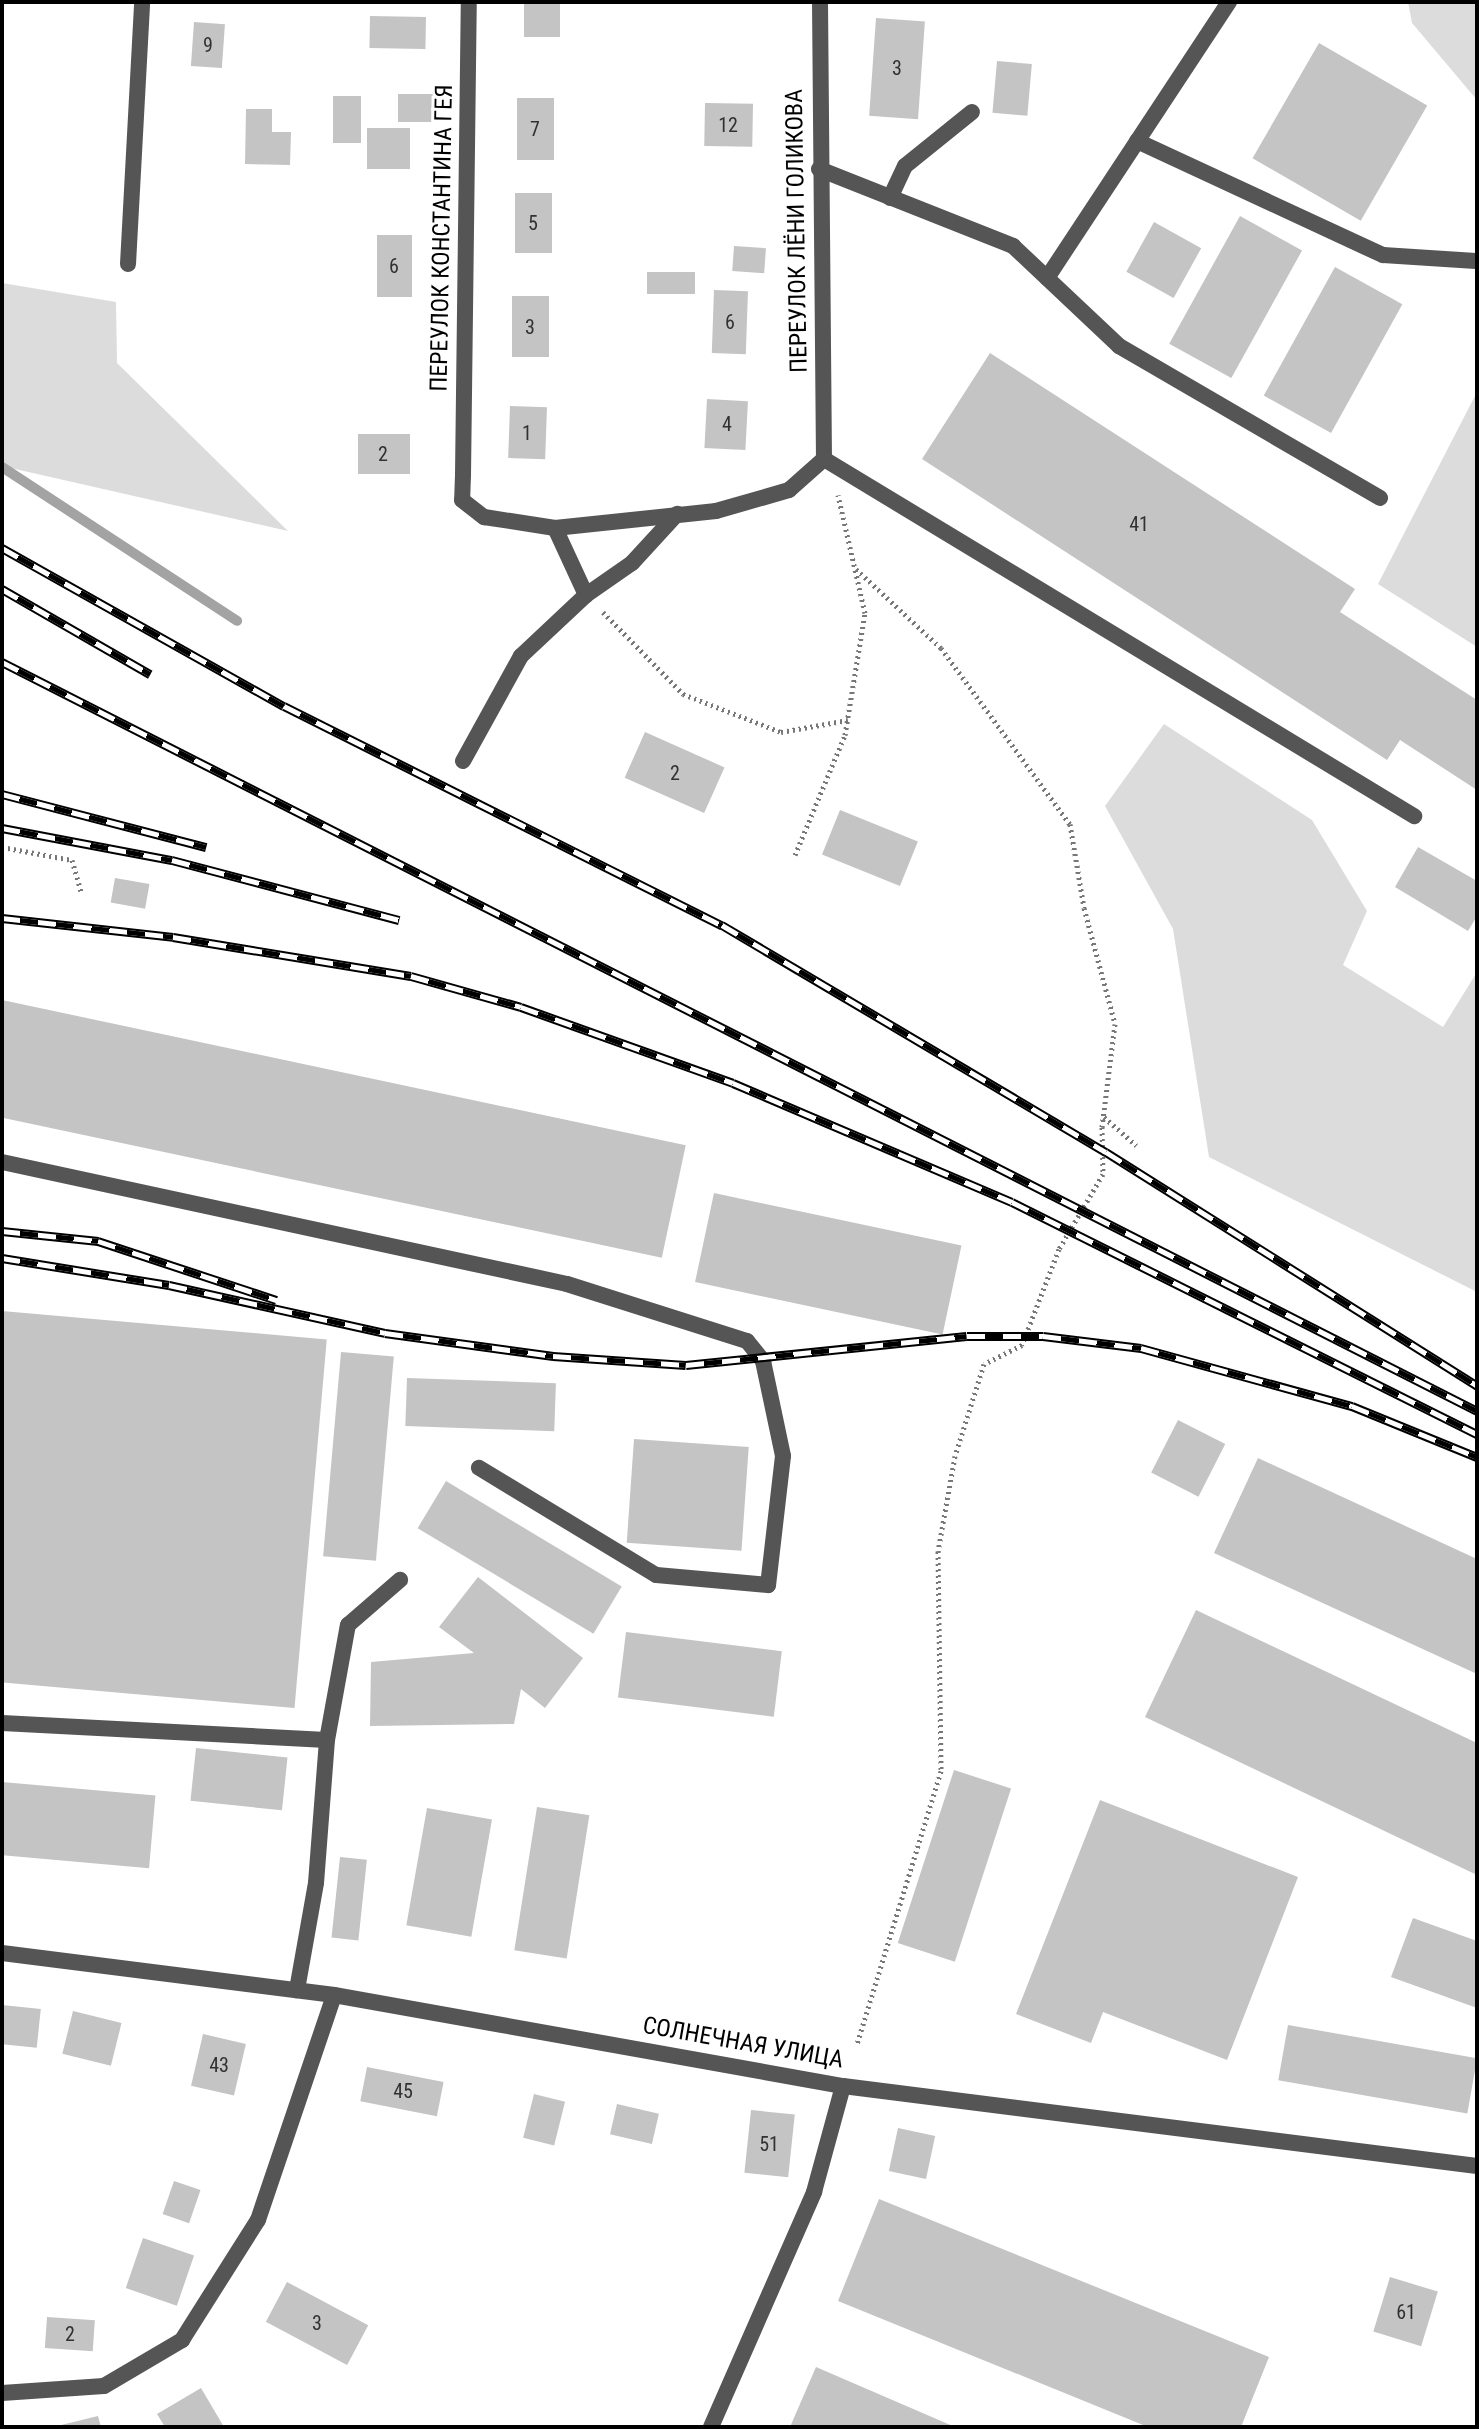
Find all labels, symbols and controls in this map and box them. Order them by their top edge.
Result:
house number: 9 [203,33,213,57]
house number: 3 [892,56,902,80]
street label: ПЕРЕУЛОК КОНСТАНТИНА ГЕЯ [425,84,459,392]
street label: ПЕРЕУЛОК ЛЁНИ ГОЛИКОВА [780,89,814,373]
house number: 12 [718,113,738,137]
house number: 7 [530,117,540,141]
house number: 5 [528,211,538,235]
house number: 6 [389,254,399,278]
house number: 6 [725,310,735,334]
house number: 3 [525,315,535,339]
house number: 4 [722,412,732,436]
house number: 1 [522,421,532,445]
house number: 2 [378,442,388,466]
house number: 41 [1129,512,1149,536]
house number: 2 [670,761,680,785]
street label: СОЛНЕЧНАЯ УЛИЦА [640,2011,846,2075]
house number: 43 [209,2053,229,2077]
house number: 45 [393,2079,413,2103]
house number: 51 [759,2132,779,2156]
house number: 61 [1396,2300,1416,2324]
house number: 3 [312,2311,322,2335]
house number: 2 [65,2322,75,2346]

